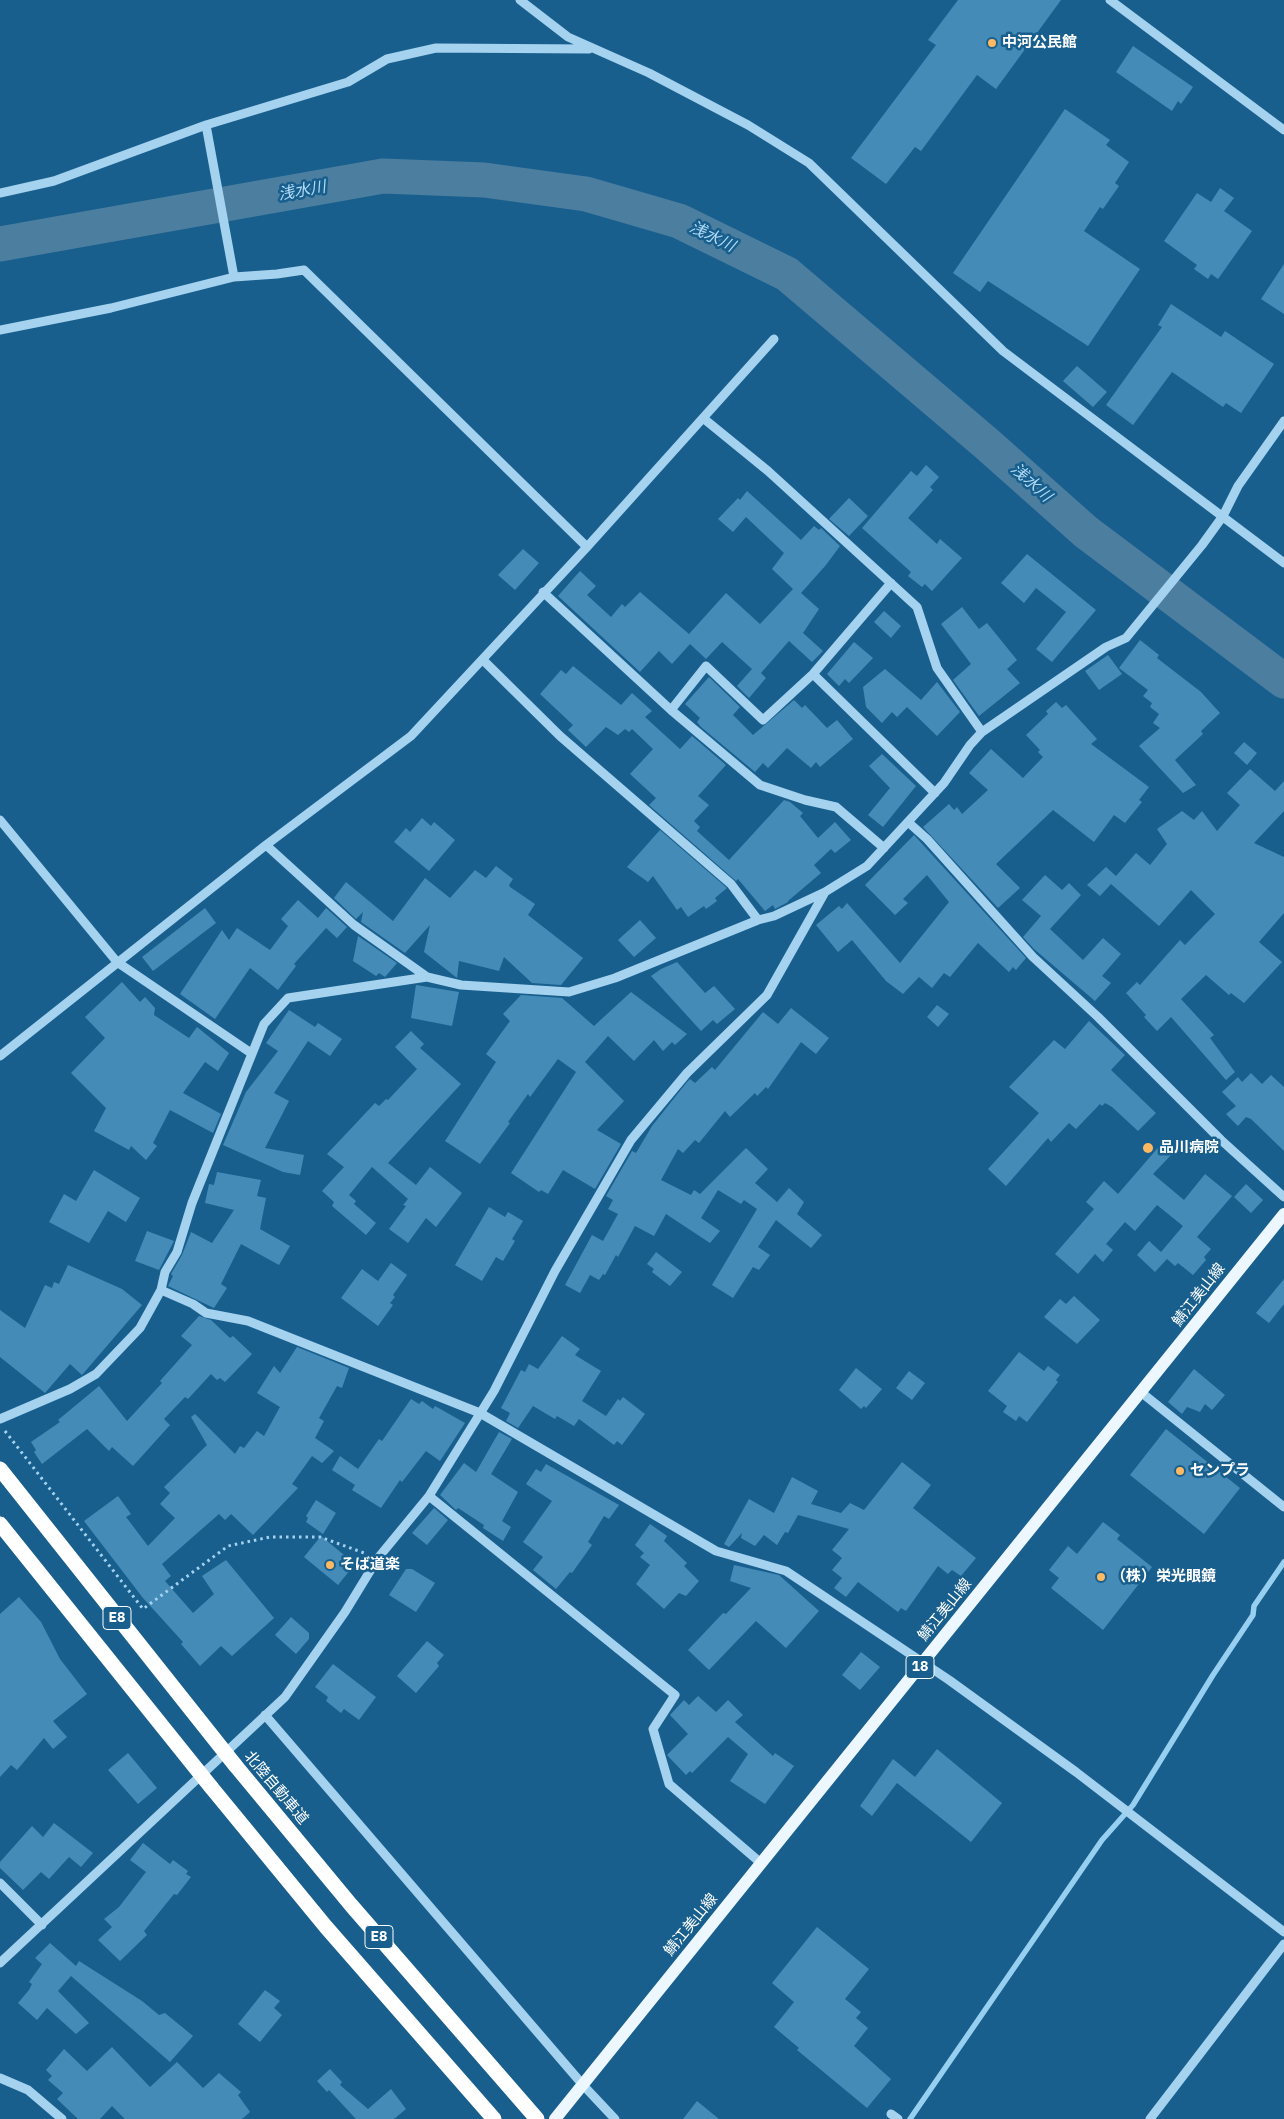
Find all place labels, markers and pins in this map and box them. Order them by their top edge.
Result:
place label: 中河公民館 [1002,34,1077,52]
marker: 中河公民館 [986,37,998,49]
place label: 品川病院 [1159,1139,1219,1157]
marker: 品川病院 [1141,1141,1155,1155]
place label: センプラ [1190,1462,1250,1480]
marker: センプラ [1174,1465,1186,1477]
place label: そば道楽 [340,1556,400,1574]
marker: そば道楽 [324,1559,336,1571]
place label: （株）栄光眼鏡 [1111,1568,1216,1586]
marker: （株）栄光眼鏡 [1095,1571,1107,1583]

